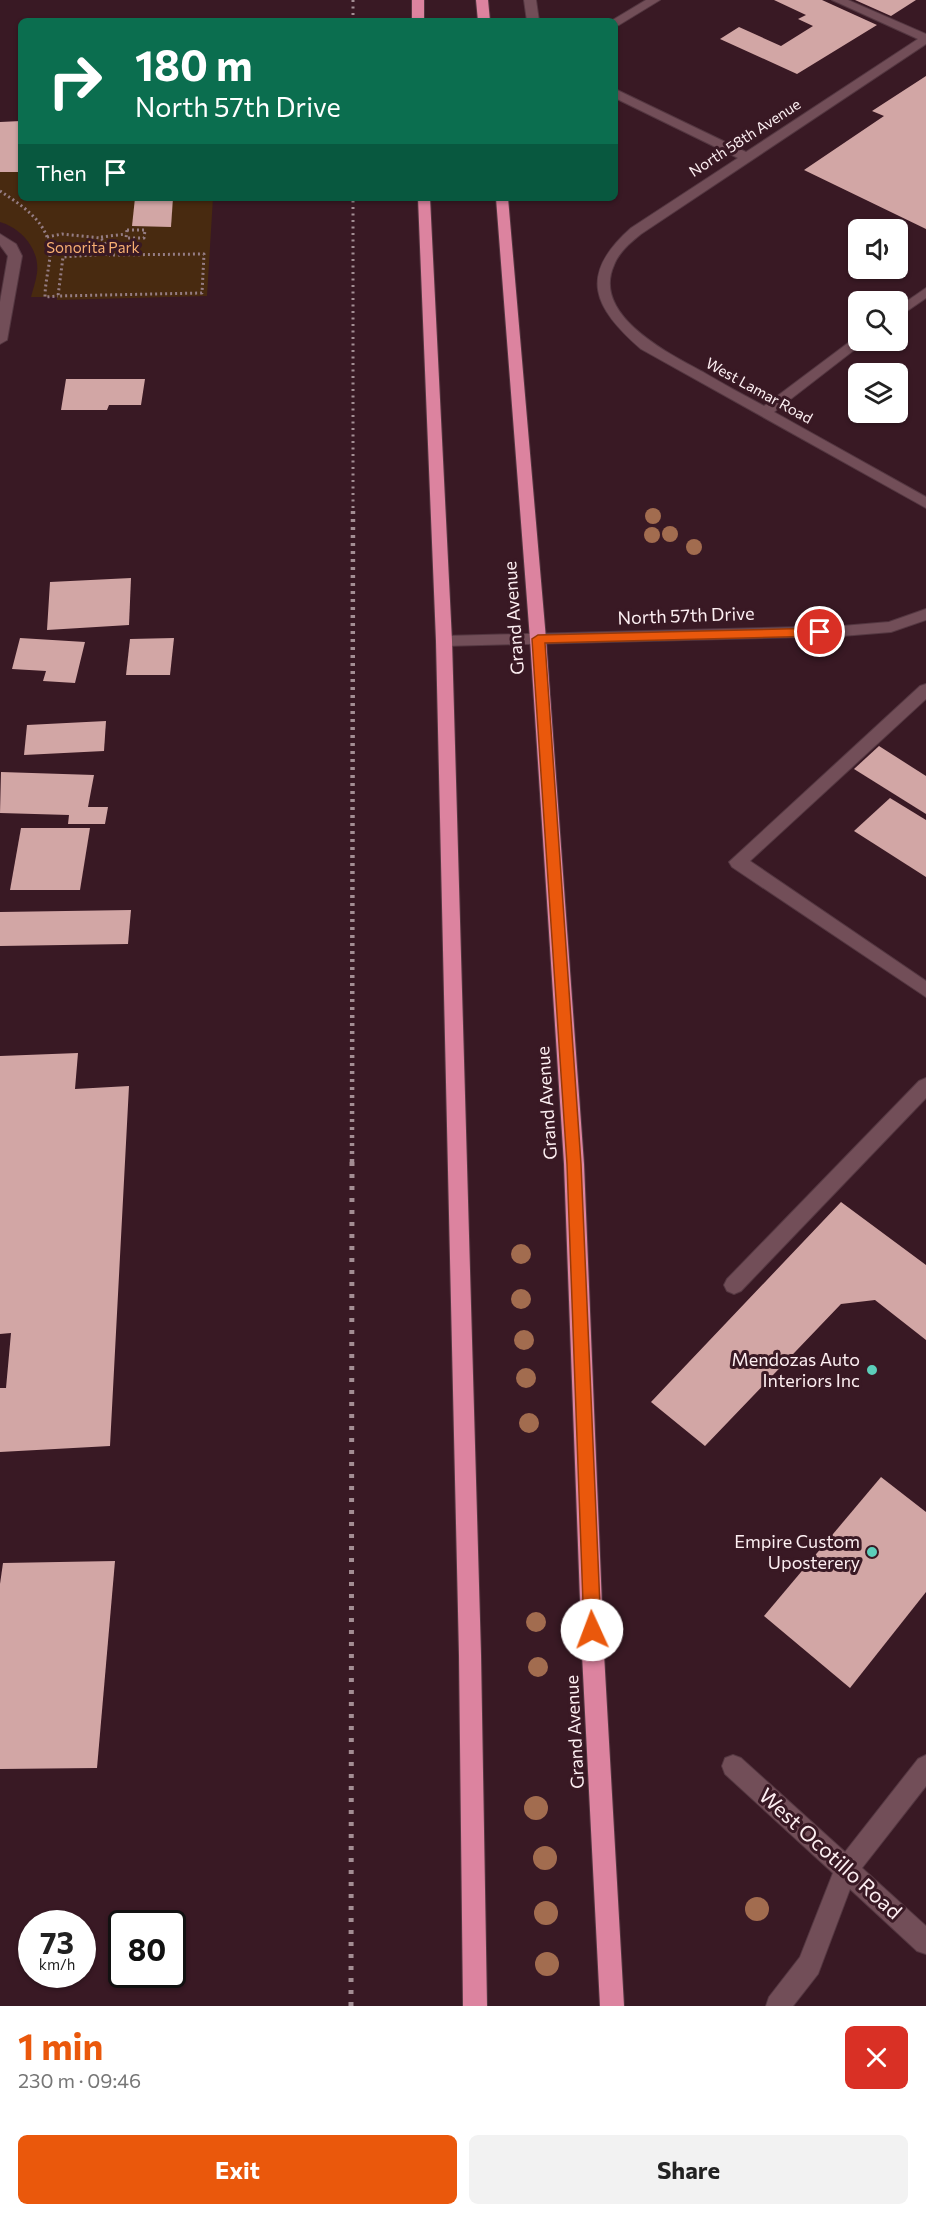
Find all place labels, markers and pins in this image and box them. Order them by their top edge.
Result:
pin [794,606,845,657]
place label: Mendozas Auto Interiors Inc [732,1348,860,1391]
marker: Mendozas Auto Interiors Inc [865,1363,879,1377]
place label: Empire Custom Uposterery [734,1530,860,1573]
marker: Empire Custom Uposterery [865,1545,879,1559]

